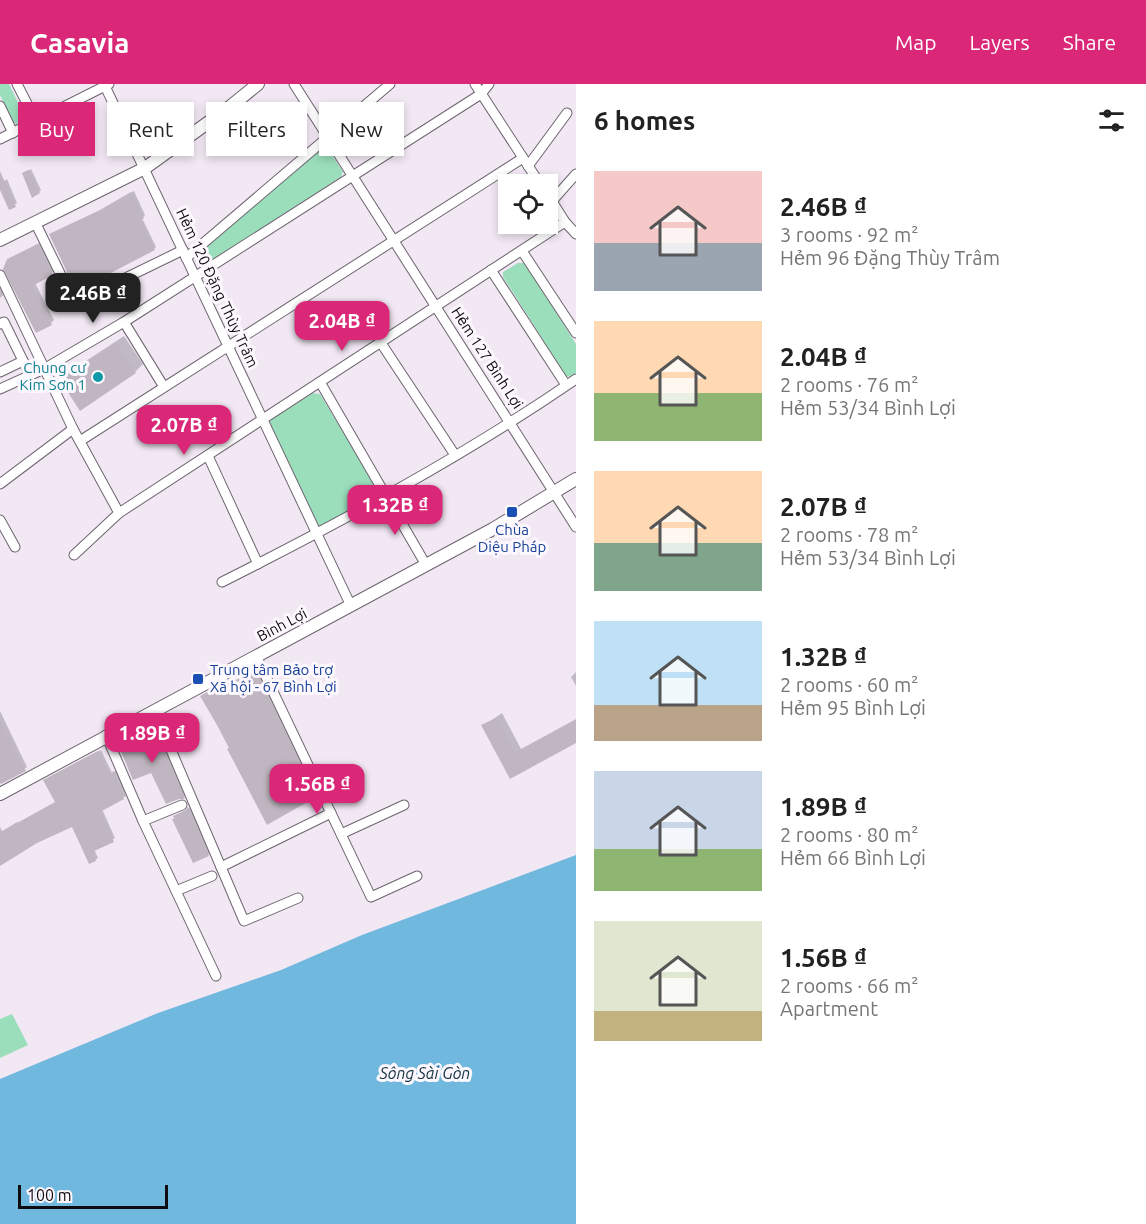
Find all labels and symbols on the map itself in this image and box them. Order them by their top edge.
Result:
street label: Hẻm 120 Đặng Thùy Trâm [173,206,262,370]
pin: 2.46B ₫ [38,273,148,324]
pin: 2.04B ₫ [287,301,397,352]
street label: Hẻm 127 Bình Lợi [448,304,527,412]
place label: Chung cư Kim Sơn 1 [19,359,87,393]
marker: Chung cư Kim Sơn 1 [91,370,105,384]
pin: 2.07B ₫ [129,405,239,456]
pin: 1.32B ₫ [340,485,450,536]
marker: Chùa Diệu Pháp [505,505,519,519]
place label: Chùa Diệu Pháp [478,521,546,555]
street label: Bình Lợi [254,604,310,645]
place label: Trung tâm Bảo trợ Xã hội - 67 Bình Lợi [210,661,337,695]
marker: Trung tâm Bảo trợ Xã hội - 67 Bình Lợi [191,672,205,686]
pin: 1.89B ₫ [97,713,207,764]
pin: 1.56B ₫ [262,764,372,815]
water label: Sông Sài Gòn [379,1064,470,1082]
scale bar [18,1182,168,1210]

